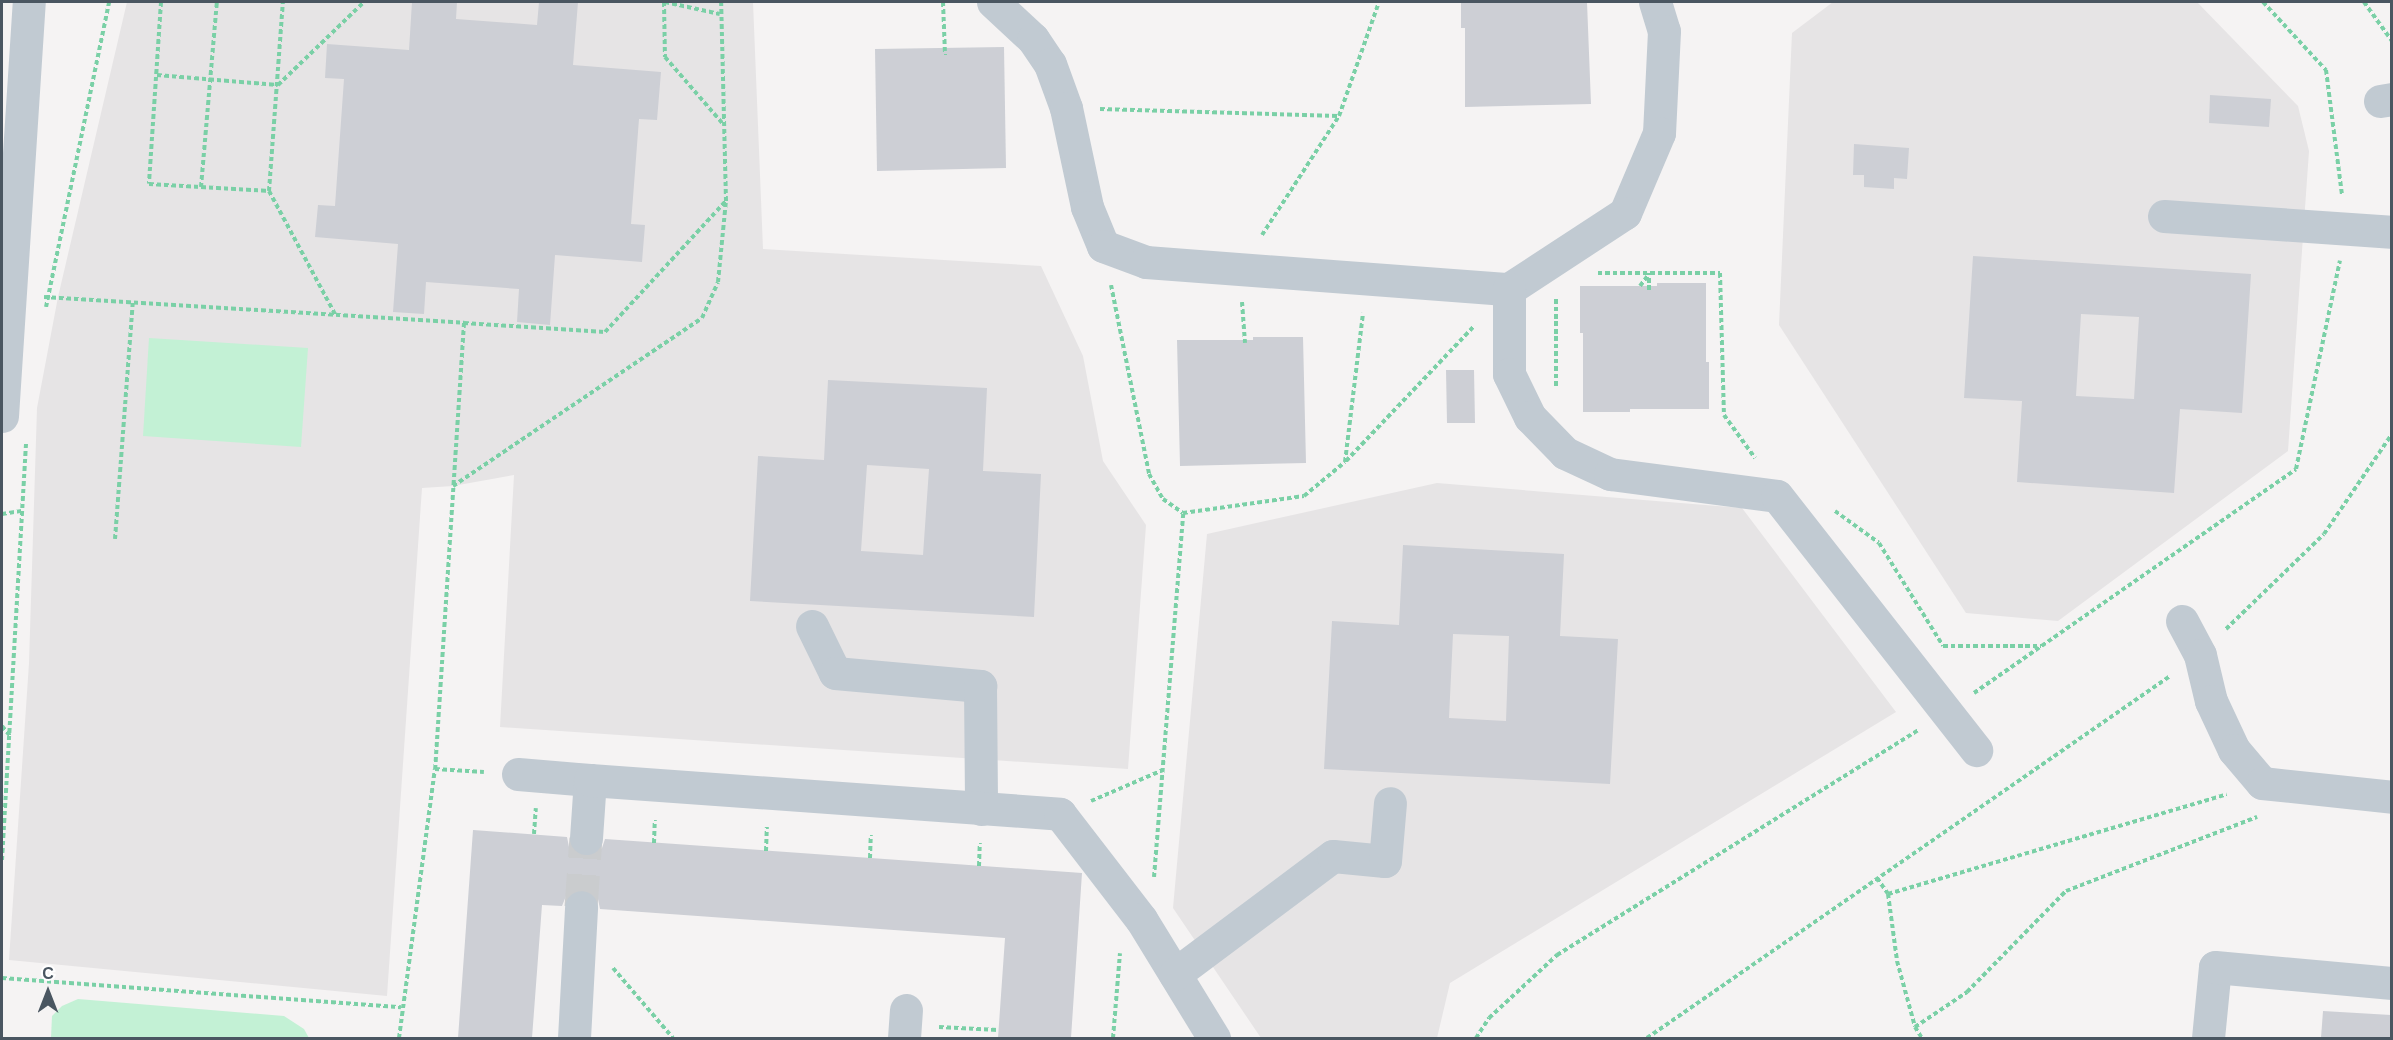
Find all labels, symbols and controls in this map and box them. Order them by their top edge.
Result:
north arrow [18,962,78,1022]
text: С [42,964,54,983]

